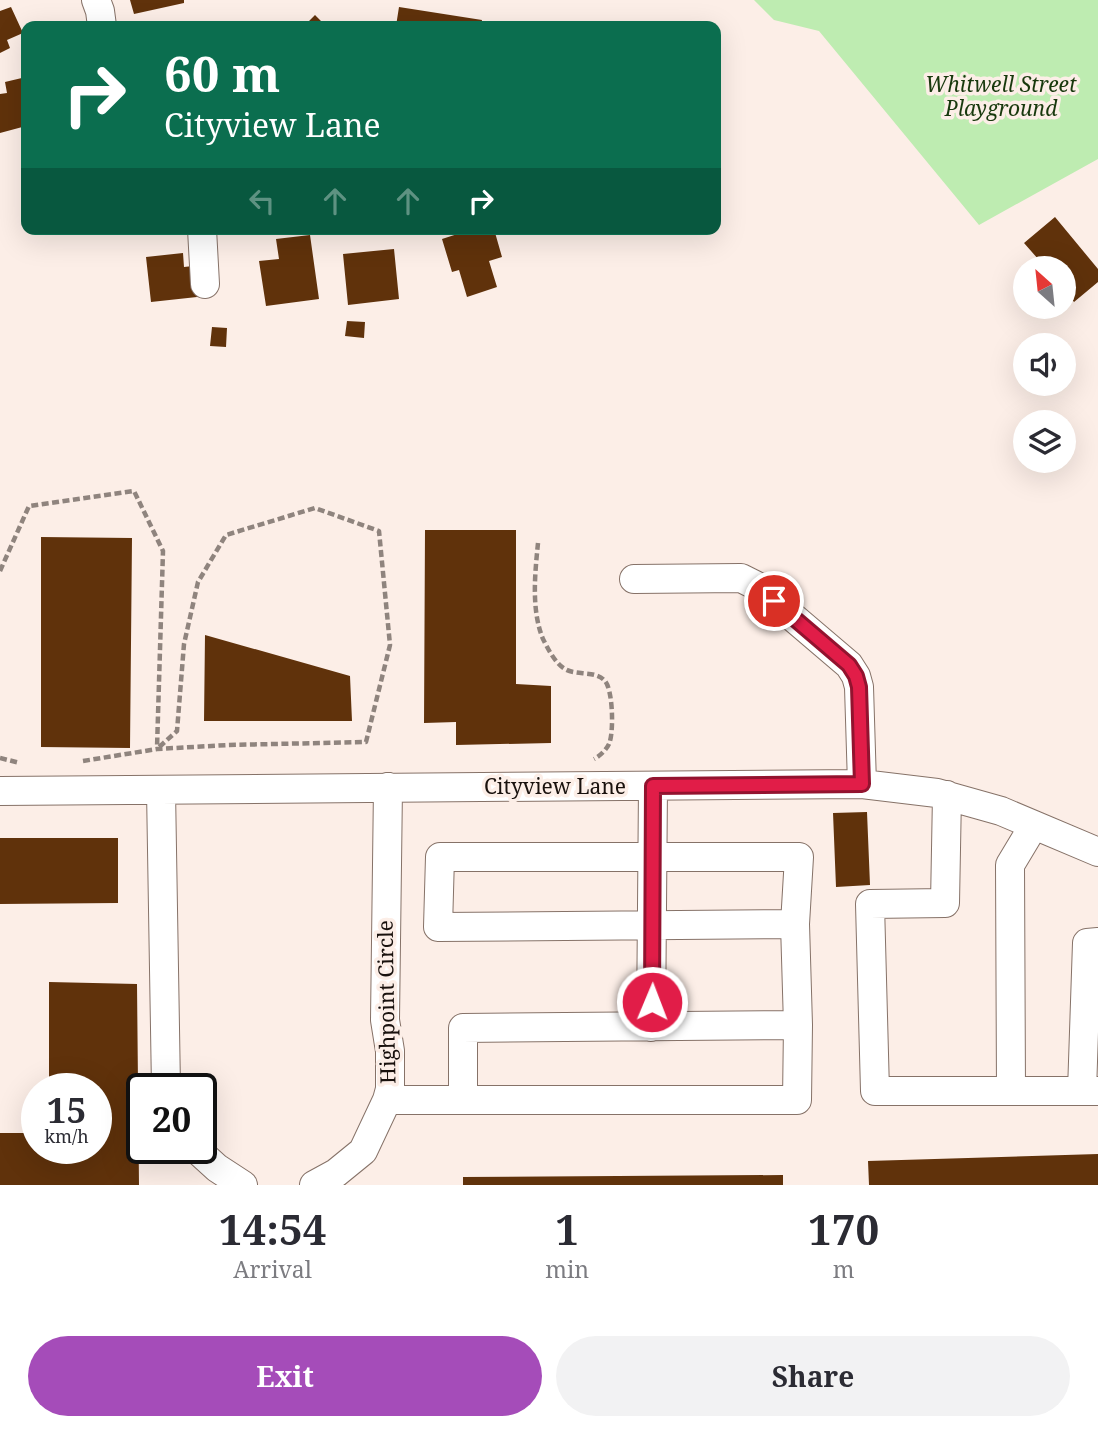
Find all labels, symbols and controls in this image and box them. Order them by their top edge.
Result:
text: 60 m [164,40,280,106]
icon: right [49,49,140,140]
park label: Whitwell Street Playground [925,70,1077,122]
text: Cityview Lane [164,103,381,146]
icon: left [243,182,281,220]
icon: ahead [316,182,354,220]
icon: ahead [389,182,427,220]
icon: right [462,182,500,220]
north arrow [1013,256,1076,318]
map controls [1013,256,1076,473]
button: sound [1013,333,1076,396]
button: layers [1013,410,1076,473]
pin [744,571,804,631]
icon: arrive [755,582,793,620]
street label: Cityview Lane [484,772,626,800]
street label: Highpoint Circle [371,920,401,1084]
position arrow [615,965,689,1039]
speed limit sign: 20 [126,1073,217,1164]
text: 15 [47,1086,86,1133]
text: km/h [44,1124,89,1148]
text: 14:54 [219,1200,326,1257]
text: 1 [555,1200,579,1257]
text: 170 [808,1200,879,1257]
text: Arrival [233,1253,312,1285]
text: min [545,1253,589,1285]
text: m [833,1253,854,1285]
button: Exit [28,1336,542,1416]
button: Share [556,1336,1070,1416]

